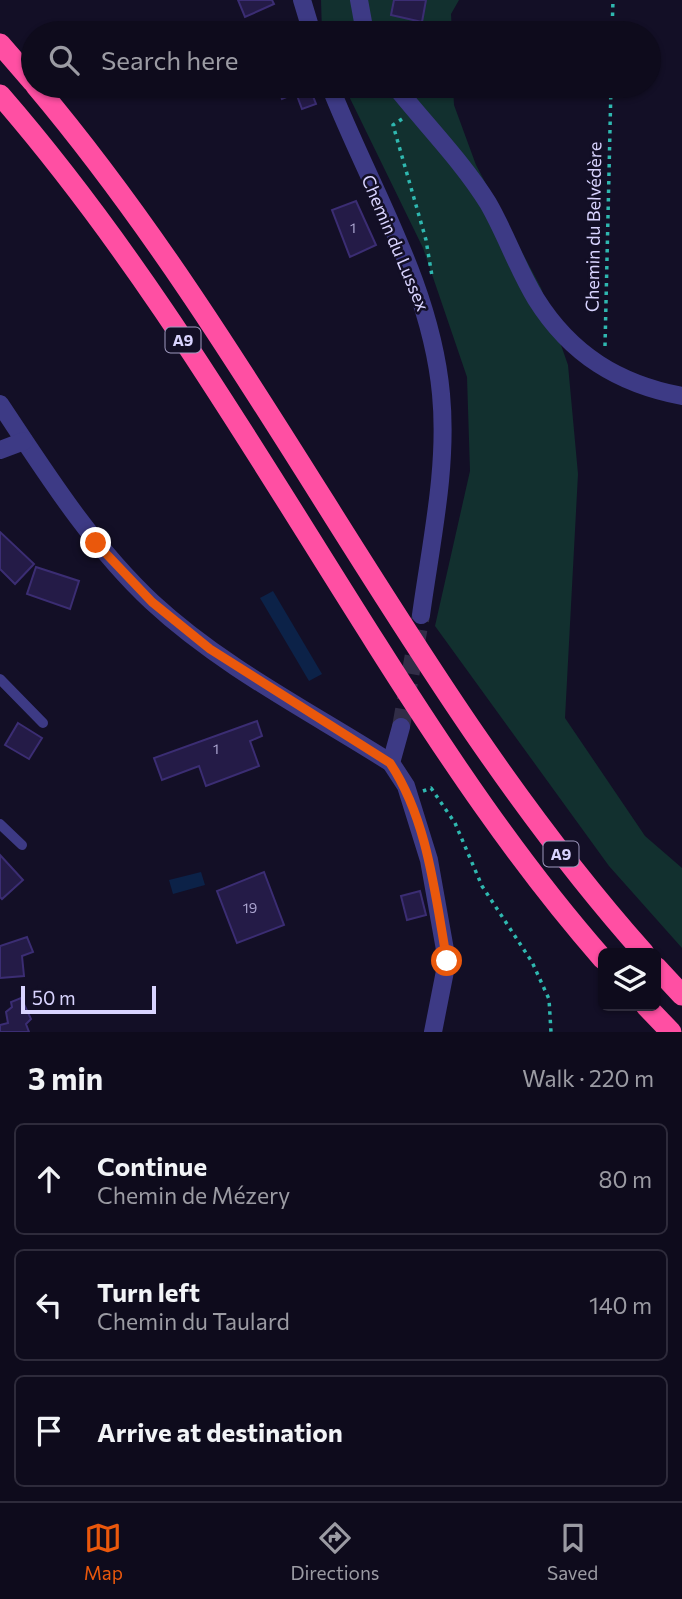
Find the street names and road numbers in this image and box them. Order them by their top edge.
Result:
street label: Chemin du Belvédère [581,142,605,312]
street label: Chemin du Lussex [357,171,435,314]
road number: A9 [166,328,200,352]
road number: A9 [544,842,578,866]

